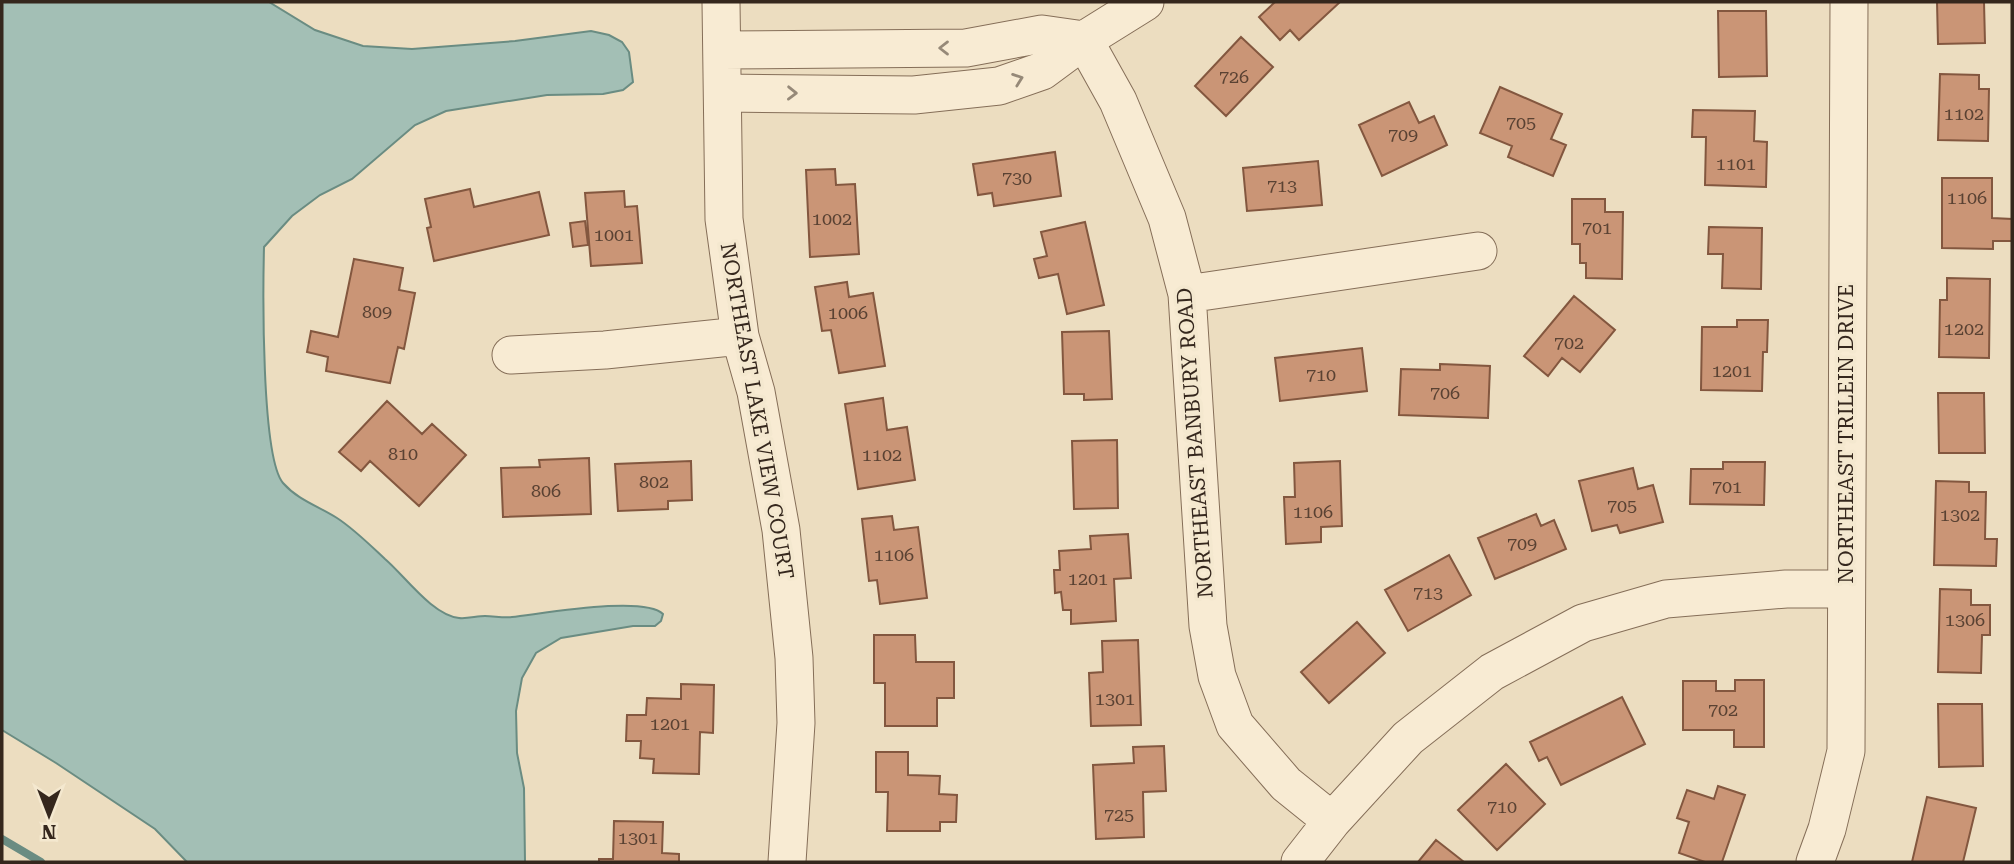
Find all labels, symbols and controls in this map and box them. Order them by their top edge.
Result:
one-way arrow [938,40,949,56]
house number: 726 [1219,66,1249,87]
one-way arrow [1011,73,1023,87]
one-way arrow [787,86,798,101]
house number: 1102 [1944,103,1984,124]
house number: 705 [1506,112,1536,133]
house number: 709 [1388,124,1418,145]
house number: 1101 [1716,153,1756,174]
house number: 730 [1002,167,1032,188]
house number: 713 [1267,175,1297,196]
house number: 1106 [1947,187,1987,208]
house number: 1002 [812,208,852,229]
house number: 701 [1582,217,1612,238]
house number: 1001 [594,224,634,245]
street label: NORTHEAST LAKE VIEW COURT [716,241,798,581]
street label: NORTHEAST TRILEIN DRIVE [1834,284,1858,584]
street label: NORTHEAST BANBURY ROAD [1172,287,1218,599]
house number: 809 [362,301,392,322]
house number: 1006 [828,302,868,323]
house number: 1202 [1944,318,1984,339]
house number: 702 [1554,332,1584,353]
house number: 1201 [1712,360,1752,381]
house number: 710 [1306,364,1336,385]
house number: 706 [1430,382,1460,403]
house number: 810 [388,443,418,464]
house number: 1102 [862,444,902,465]
house number: 802 [639,471,669,492]
house number: 701 [1712,476,1742,497]
house number: 806 [531,480,561,501]
house number: 705 [1607,495,1637,516]
house number: 1106 [1293,501,1333,522]
house number: 1302 [1940,504,1980,525]
house number: 709 [1507,533,1537,554]
house number: 1106 [874,544,914,565]
house number: 1201 [1068,568,1108,589]
house number: 713 [1413,582,1443,603]
house number: 1306 [1945,609,1985,630]
house number: 1301 [1095,688,1135,709]
house number: 702 [1708,699,1738,720]
house number: 1201 [650,713,690,734]
north arrow [14,780,84,850]
house number: 710 [1487,796,1517,817]
house number: 725 [1104,804,1134,825]
text: N [41,820,56,843]
house number: 1301 [618,827,658,848]

